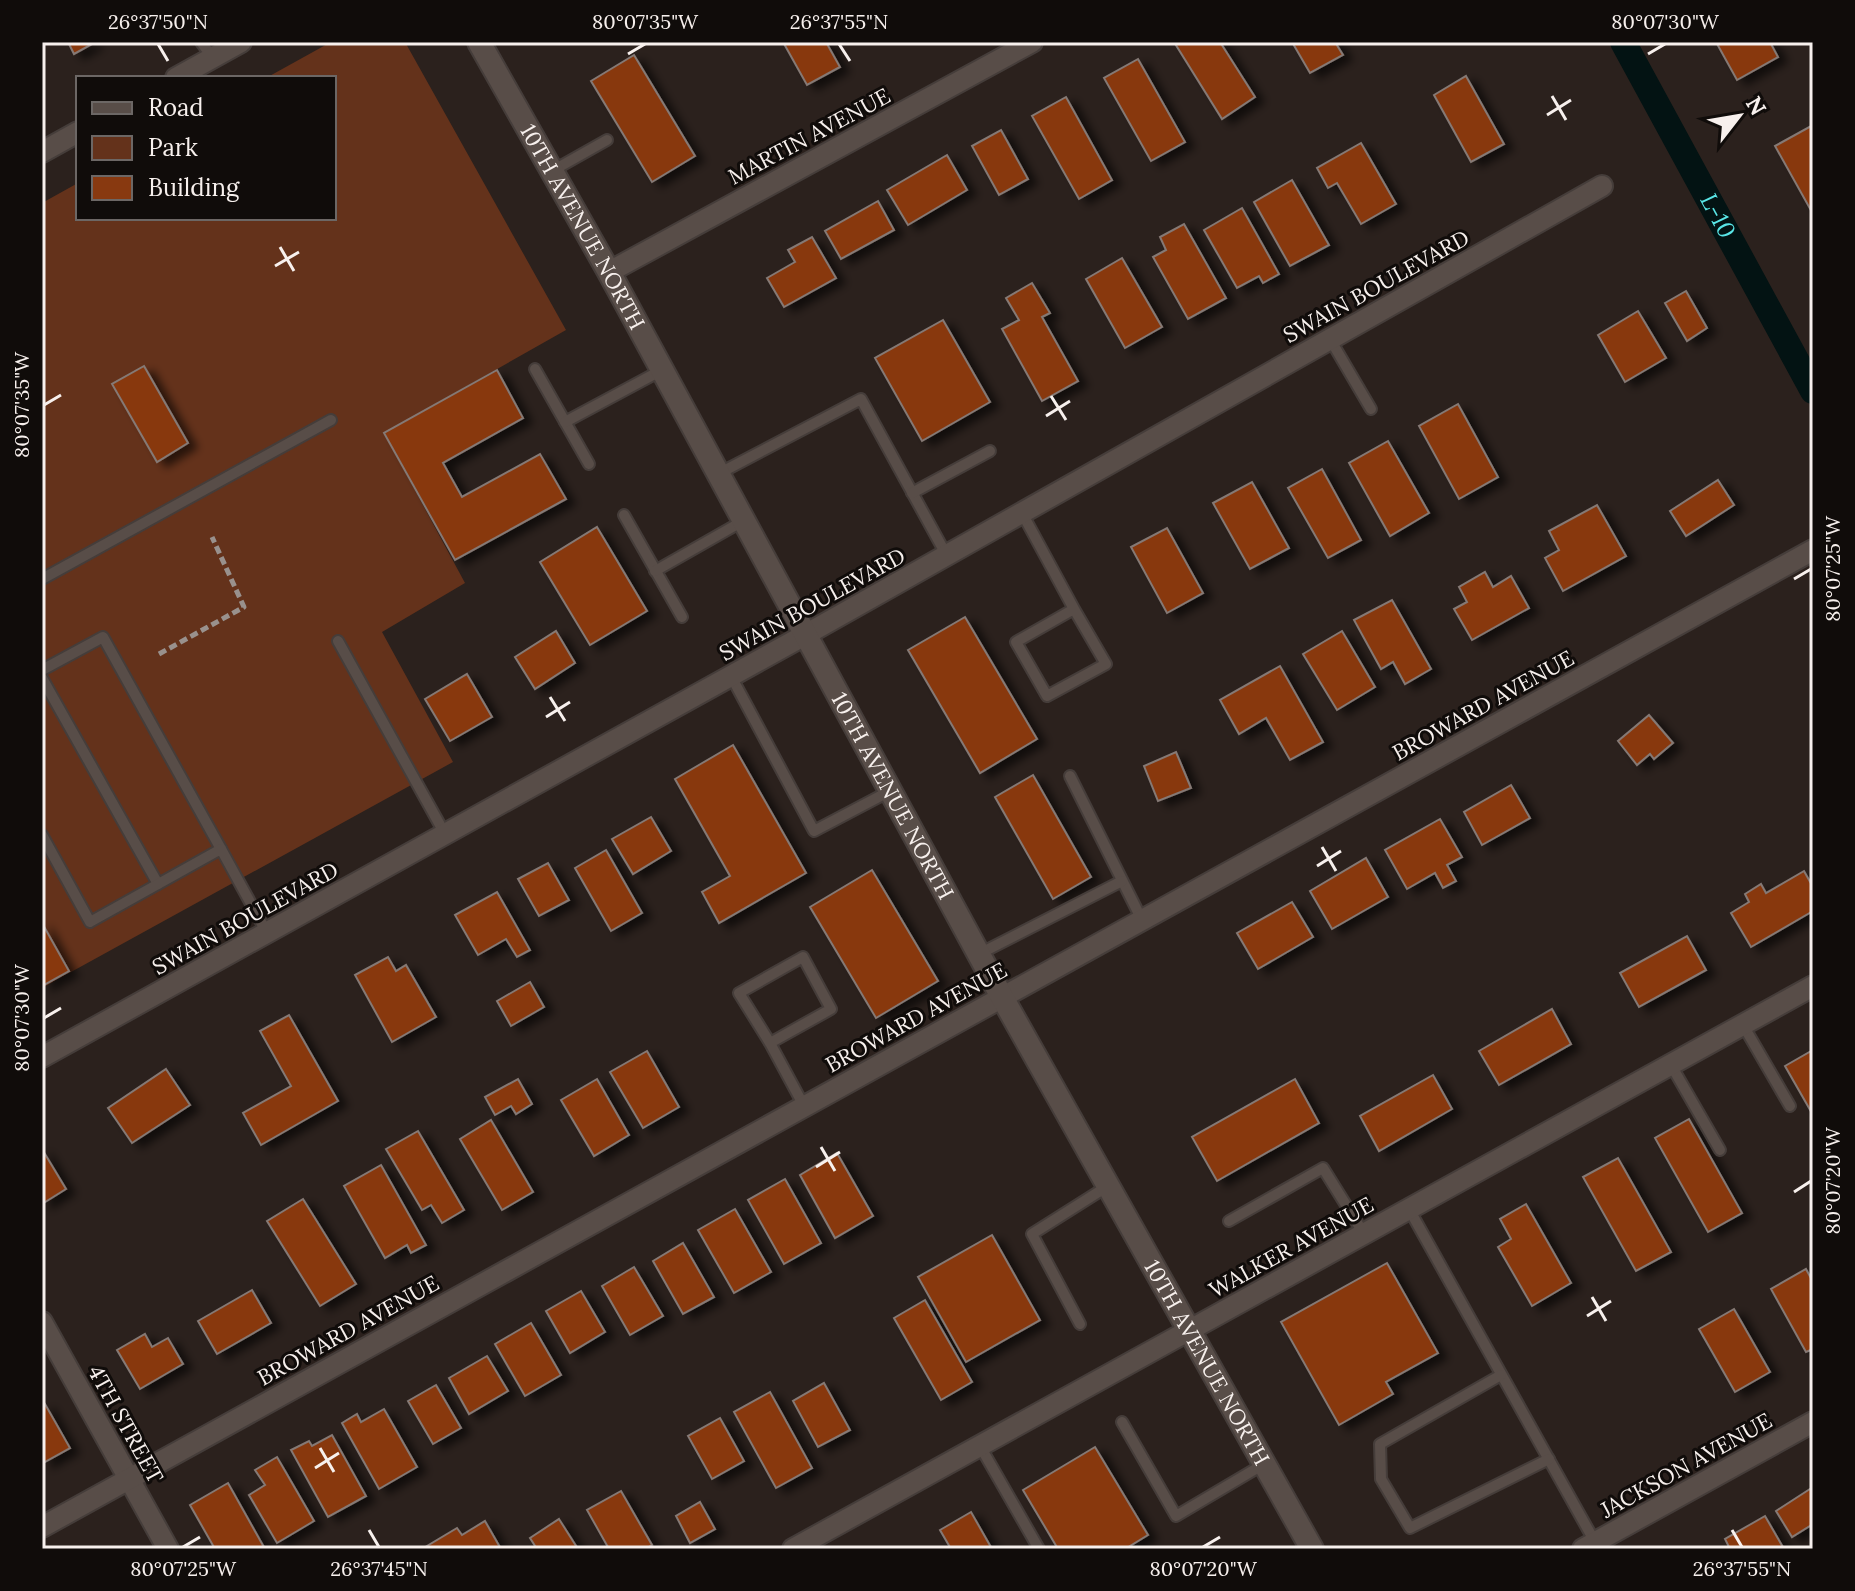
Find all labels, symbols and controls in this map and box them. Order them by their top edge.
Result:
text: 26°37'50"N [108,9,208,34]
text: 80°07'35"W [592,9,699,34]
text: 26°37'55"N [790,9,888,34]
text: 80°07'30"W [1611,9,1720,34]
legend [76,76,336,220]
north arrow [1699,76,1779,156]
street label: MARTIN AVENUE [723,81,895,191]
text: N [1740,91,1773,120]
text: Road [148,92,204,123]
street label: 10TH AVENUE NORTH [514,119,652,335]
text: Park [148,132,198,163]
text: Building [148,172,240,203]
water label: L-10 [1693,188,1743,243]
street label: SWAIN BOULEVARD [1278,223,1474,349]
text: 80°07'35"W [9,351,34,458]
text: 80°07'25"W [1820,515,1845,622]
street label: SWAIN BOULEVARD [714,541,910,667]
street label: BROWARD AVENUE [1387,644,1579,766]
street label: 10TH AVENUE NORTH [825,687,960,904]
street label: SWAIN BOULEVARD [147,855,343,981]
street label: BROWARD AVENUE [820,956,1012,1078]
text: 80°07'30"W [9,963,34,1072]
text: 80°07'20"W [1820,1126,1845,1235]
street label: WALKER AVENUE [1204,1190,1378,1304]
street label: 10TH AVENUE NORTH [1138,1255,1276,1470]
street label: BROWARD AVENUE [252,1269,444,1391]
street label: 4TH STREET [82,1360,170,1488]
street label: JACKSON AVENUE [1594,1406,1777,1524]
text: 80°07'25"W [130,1556,237,1581]
text: 26°37'45"N [330,1556,428,1581]
text: 80°07'20"W [1149,1556,1258,1581]
text: 26°37'55"N [1693,1556,1791,1581]

